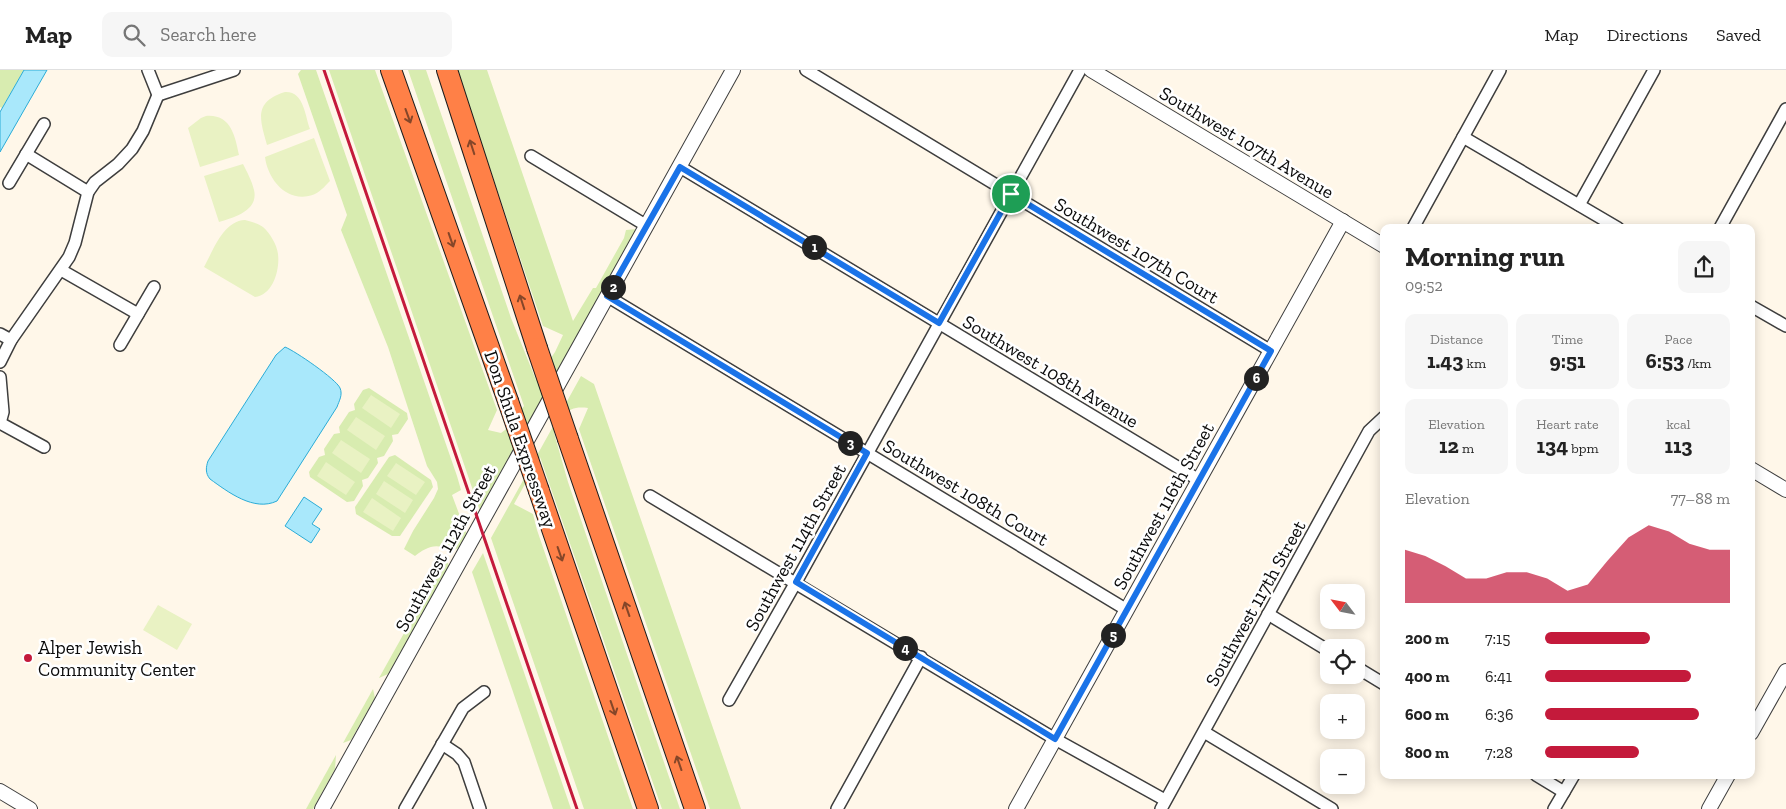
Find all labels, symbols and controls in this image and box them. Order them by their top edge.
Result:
search box [102,12,452,57]
text: Map [25,20,72,49]
icon: search [120,21,148,49]
text: Search here [160,23,257,46]
text: Map [1544,24,1579,46]
text: Directions [1607,24,1688,46]
text: Saved [1716,24,1761,46]
street label: Southwest 107th Avenue [1155,81,1338,204]
one-way arrow [404,108,413,123]
one-way arrow [467,140,476,156]
pin [990,173,1032,215]
icon: arrive [997,180,1025,208]
street label: Southwest 107th Court [1050,192,1223,309]
one-way arrow [447,232,456,247]
pin: 1 [802,234,826,260]
text: 1 [812,239,817,256]
text: Morning run [1405,240,1565,273]
button: share [1678,241,1730,293]
pin: 2 [600,274,626,300]
text: 09:52 [1405,276,1443,295]
text: 2 [610,279,617,296]
one-way arrow [517,295,526,310]
street label: Southwest 108th Avenue [959,310,1143,433]
text: Distance [1430,331,1483,348]
text: Time [1552,331,1583,348]
text: Pace [1665,331,1692,348]
street label: Don Shula Expressway [479,347,562,531]
text: 1.43 [1427,348,1463,373]
text: 9:51 [1550,348,1585,373]
text: 6:53 [1646,348,1684,373]
text: km [1463,355,1486,372]
text: /km [1684,355,1711,372]
pin: 6 [1244,366,1268,390]
text: 6 [1253,370,1260,387]
text: Elevation [1428,416,1485,433]
text: Heart rate [1536,416,1599,433]
text: kcal [1667,416,1691,433]
street label: Southwest 116th Street [1108,419,1219,594]
pin: 3 [838,430,862,456]
text: 12 [1439,433,1459,458]
text: 134 [1536,433,1568,458]
text: 113 [1664,433,1693,458]
street label: Southwest 108th Court [879,434,1053,551]
text: 3 [847,435,854,452]
text: m [1459,440,1474,457]
text: bpm [1568,440,1599,457]
street label: Southwest 114th Street [740,460,851,635]
street label: Southwest 112th Street [390,461,501,636]
text: Elevation [1405,489,1470,508]
text: 77–88 m [1671,489,1730,508]
street label: Southwest 117th Street [1200,516,1311,690]
one-way arrow [556,546,565,561]
north arrow [1320,584,1365,629]
map controls [1320,584,1365,794]
one-way arrow [621,601,631,617]
pin: 5 [1100,622,1126,648]
text: 5 [1110,627,1117,644]
text: 200 m [1405,629,1449,648]
text: 7:15 [1485,629,1510,648]
place label: Alper Jewish Community Center [38,636,196,681]
pin: 4 [892,636,918,660]
button: locate [1320,639,1365,684]
text: 4 [902,640,909,657]
marker: Alper Jewish Community Center [22,652,34,664]
text: 400 m [1405,667,1450,686]
text: 6:41 [1485,667,1512,686]
button: + [1320,694,1365,739]
one-way arrow [609,699,618,715]
text: 600 m [1405,705,1449,724]
text: 6:36 [1485,705,1513,724]
text: 800 m [1405,743,1449,762]
text: 7:28 [1485,743,1513,762]
button: − [1320,749,1365,794]
one-way arrow [674,755,684,771]

